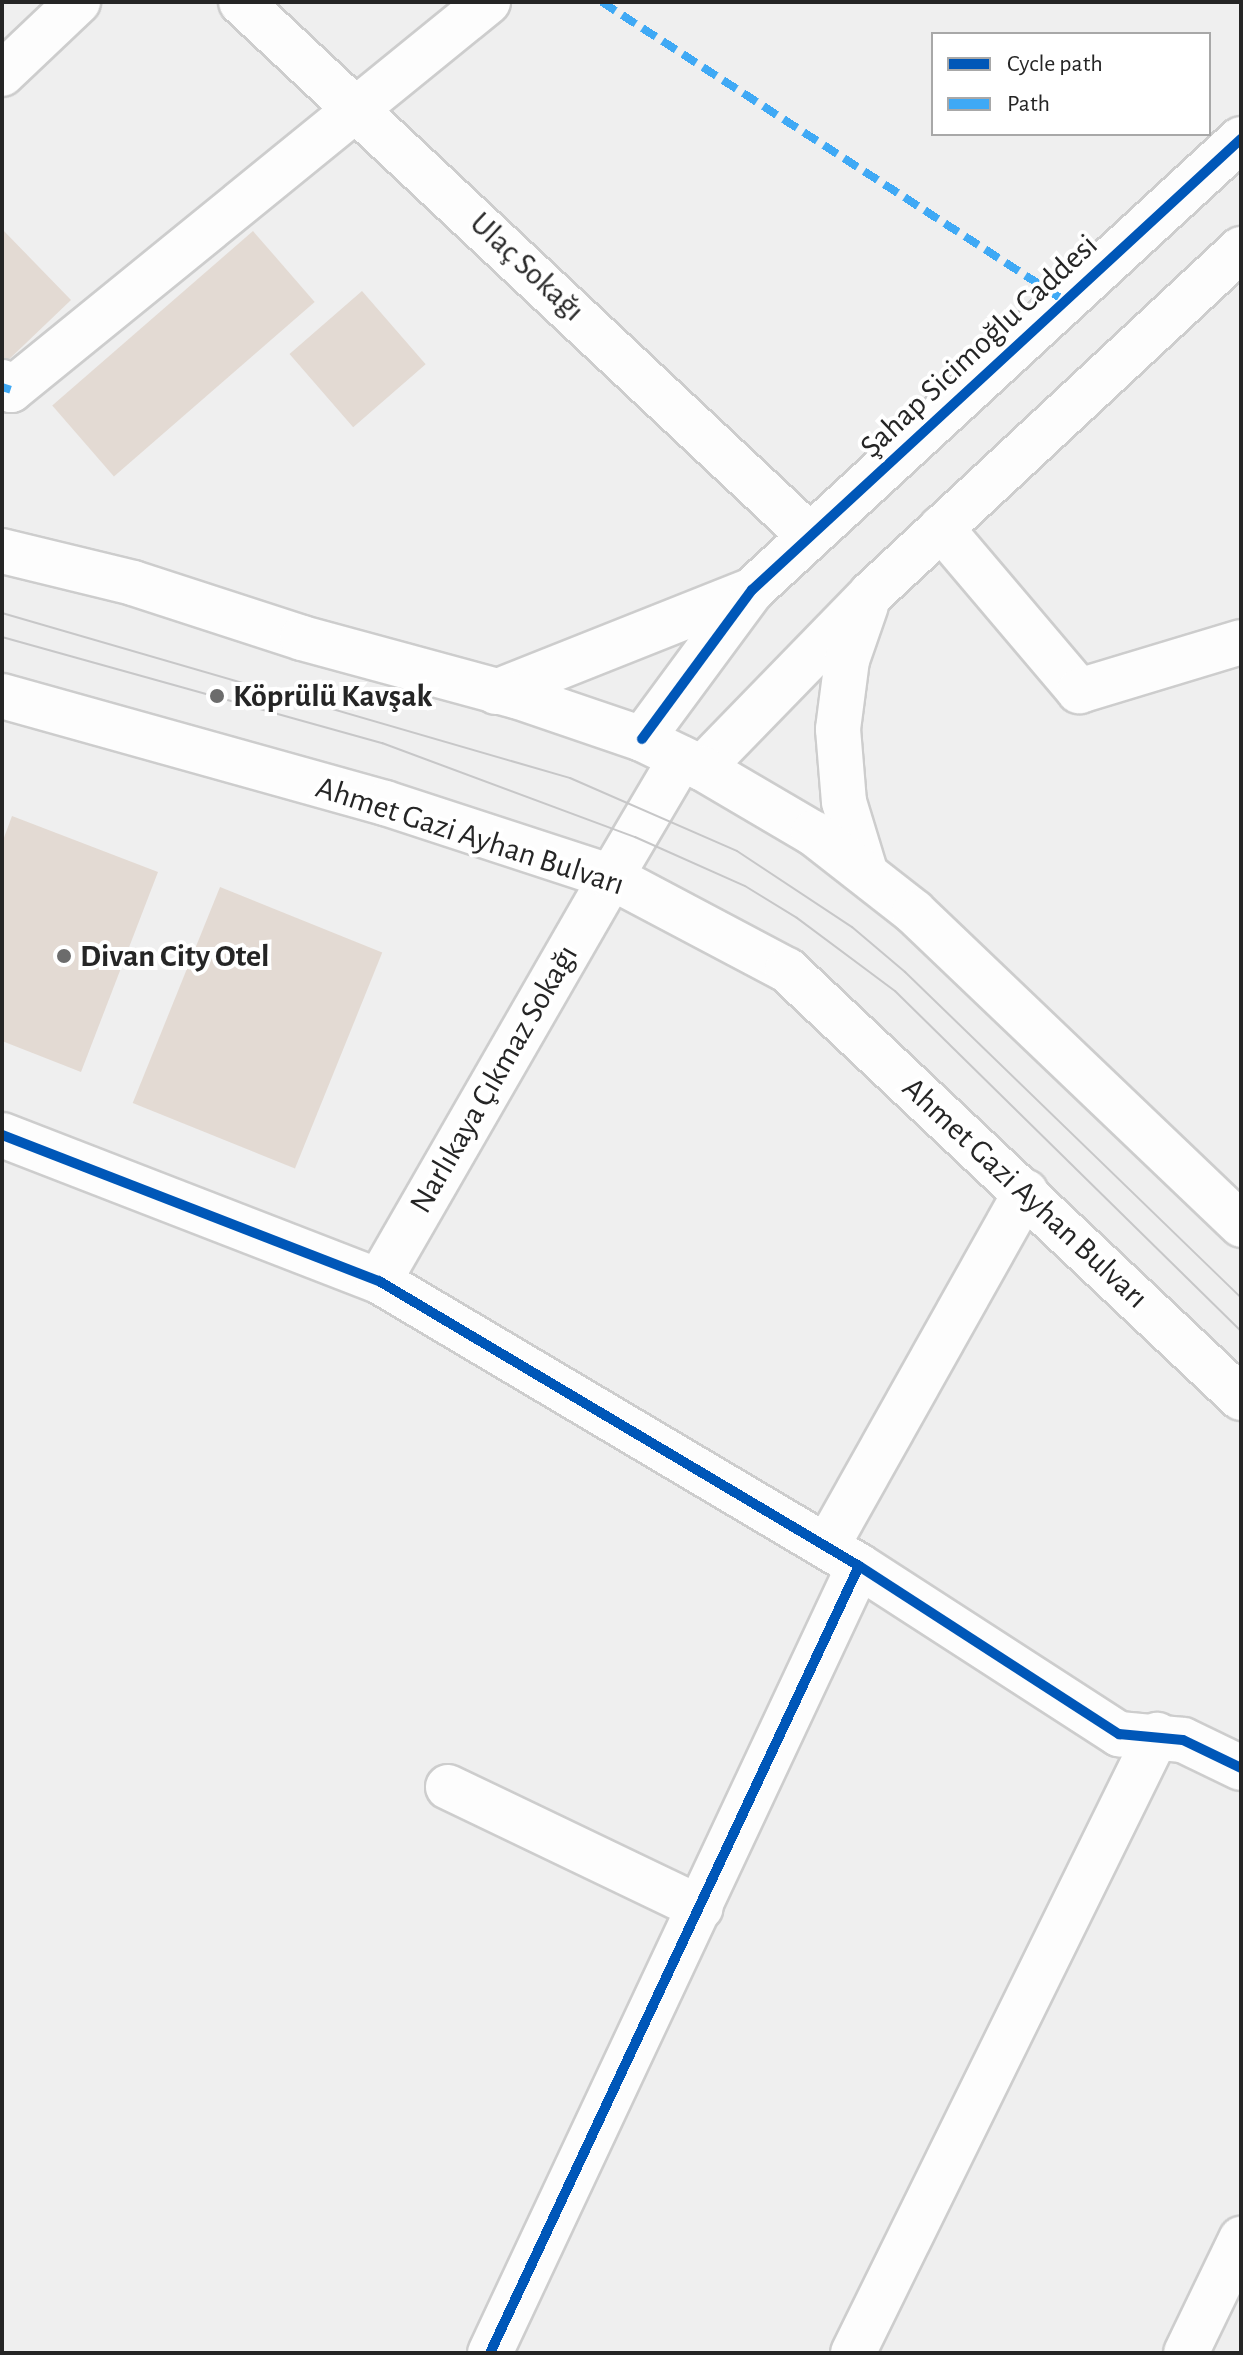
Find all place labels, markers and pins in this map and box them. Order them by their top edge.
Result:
place label: Köprülü Kavşak [233,677,432,715]
marker: Köprülü Kavşak [208,687,226,705]
place label: Divan City Otel [80,937,270,975]
marker: Divan City Otel [55,947,73,965]

